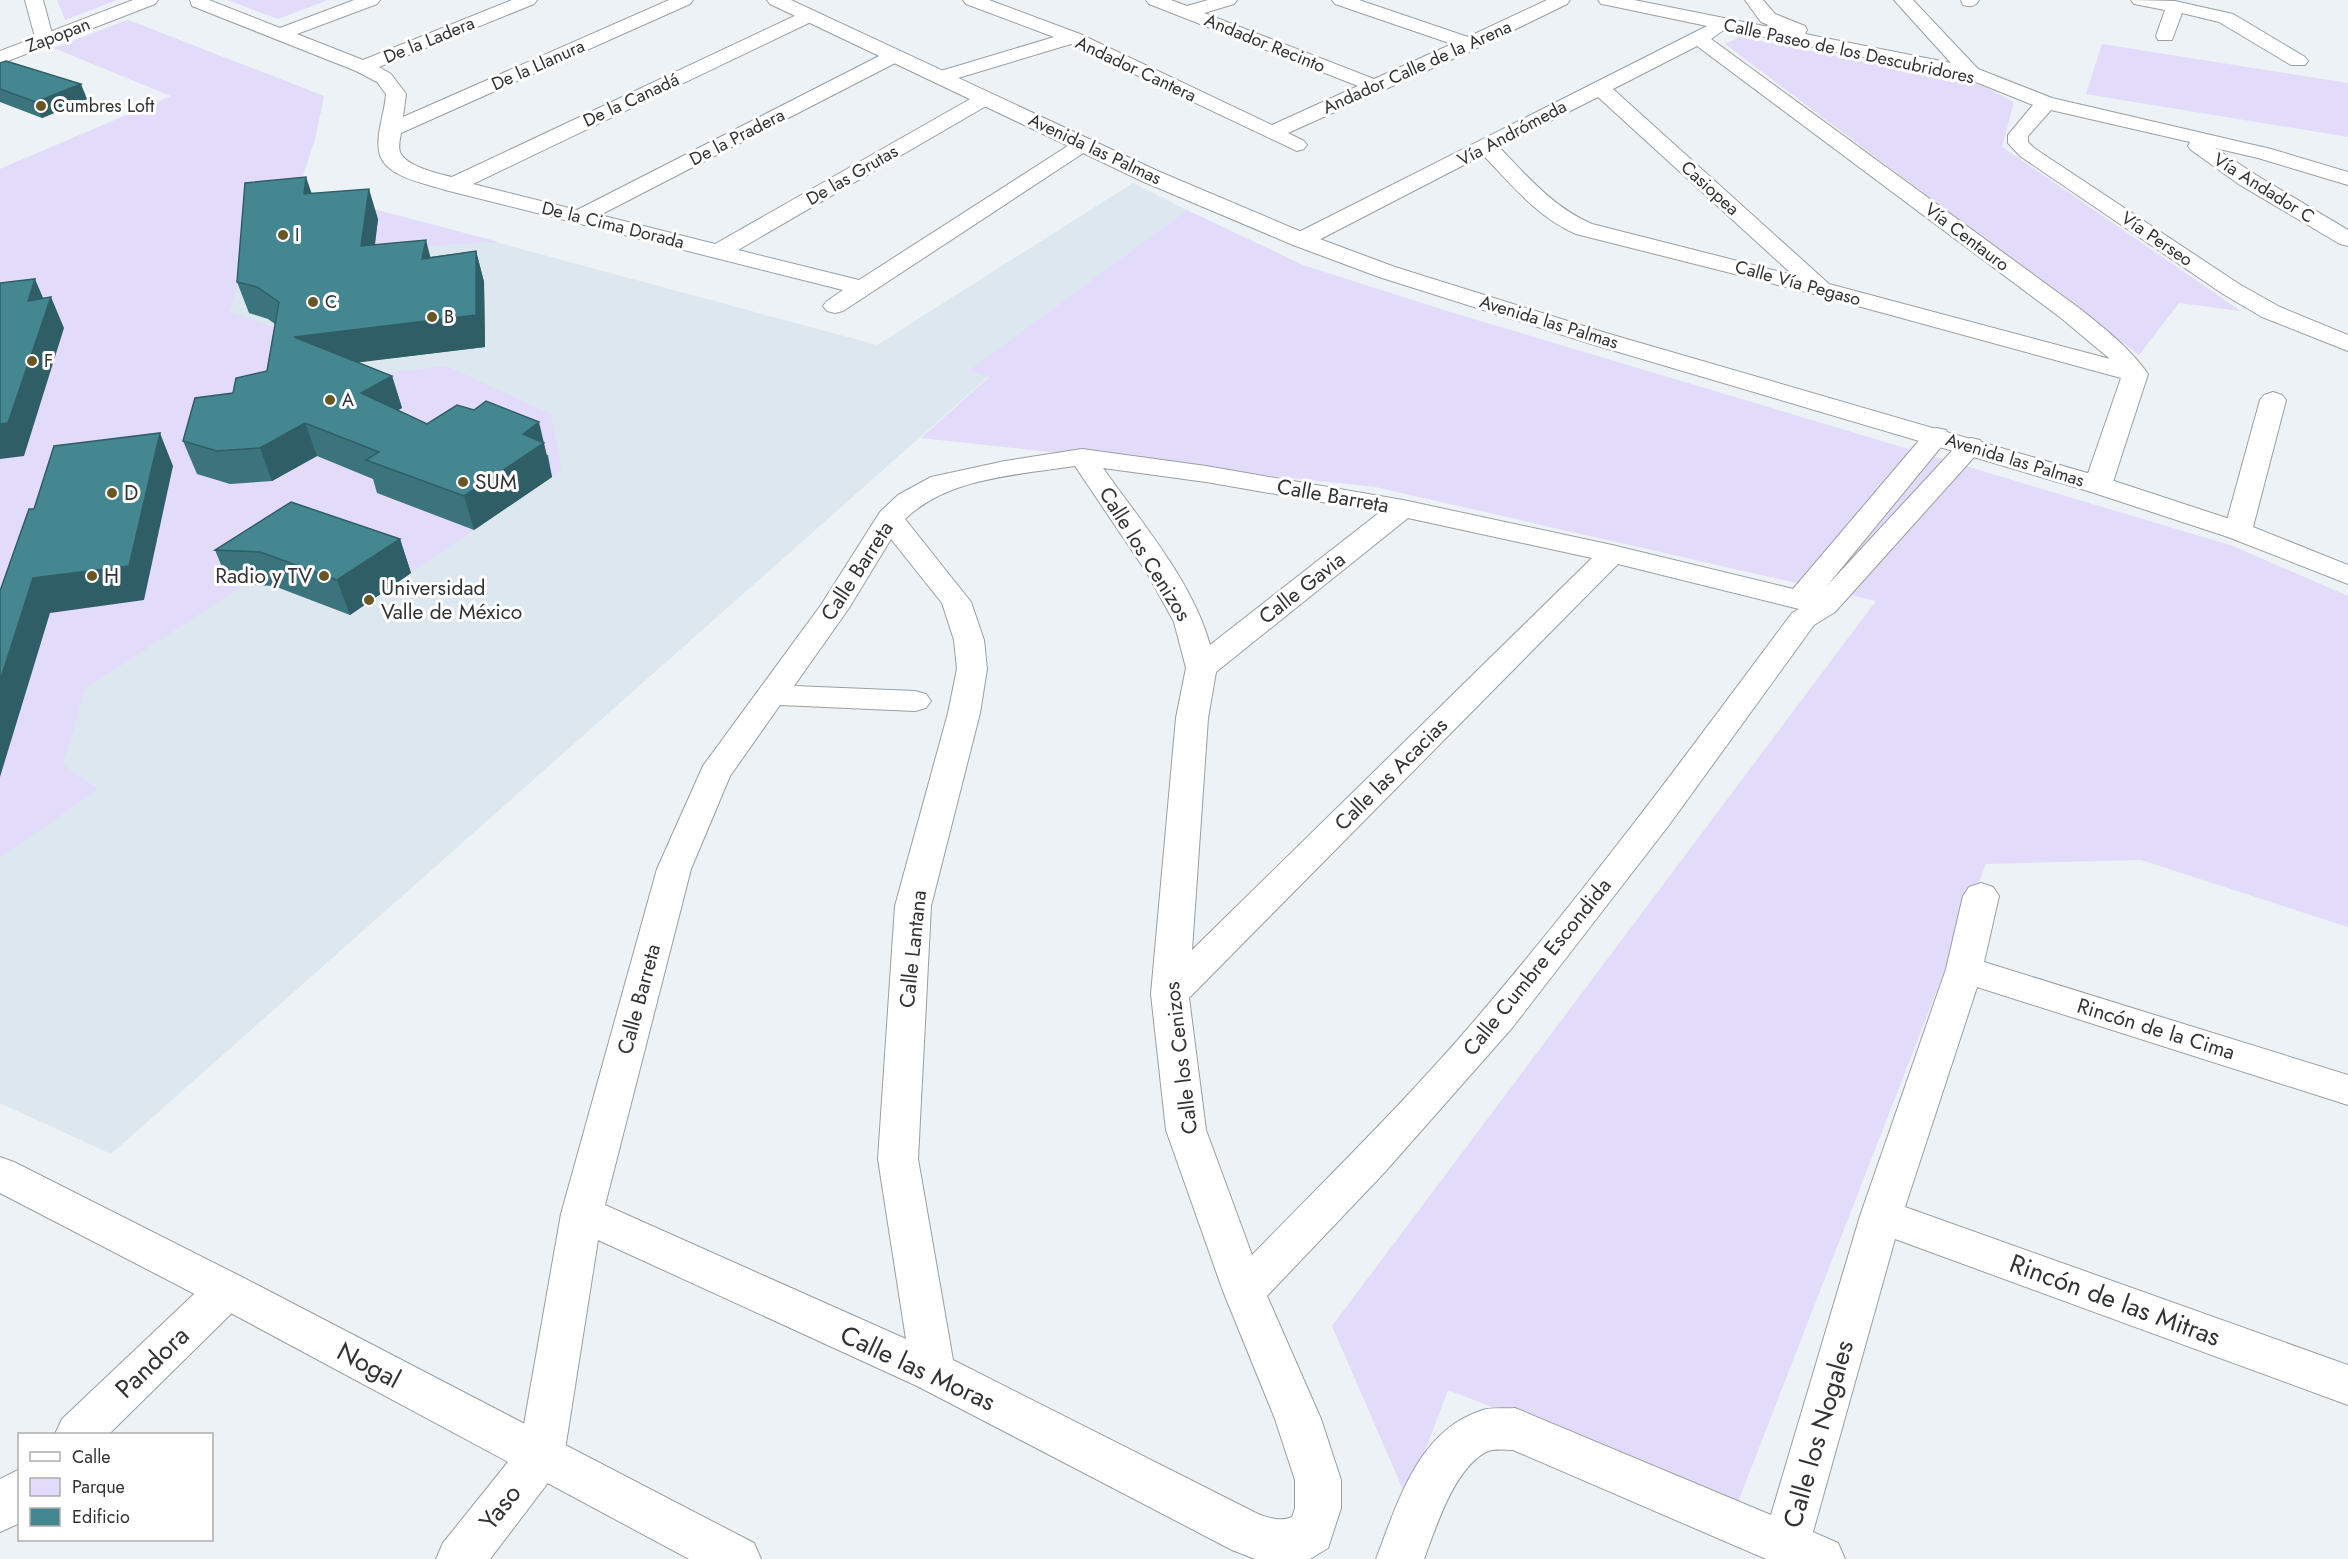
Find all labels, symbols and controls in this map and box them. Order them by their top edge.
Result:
street label: Andador Recinto [1201,7,1329,79]
street label: De la Ladera [380,10,478,70]
street label: Zapopan [22,11,94,59]
street label: Calle Paseo de los Descubridores [1721,12,1977,90]
street label: Andador Calle de la Arena [1318,14,1516,120]
street label: Andador Cantera [1071,30,1201,108]
street label: De la Llanura [487,33,589,97]
street label: De la Canadá [579,66,683,134]
place label: Cumbres Loft [53,93,155,119]
street label: Vía Andrómeda [1453,93,1571,173]
marker: Cumbres Loft [34,99,48,113]
street label: De la Pradera [685,102,789,172]
street label: Avenida las Palmas [1024,107,1166,191]
street label: De las Grutas [801,138,903,212]
street label: Vía Andador C [2208,147,2320,229]
street label: Casiopea [1675,155,1745,221]
street label: De la Cima Dorada [539,195,687,255]
street label: Vía Centauro [1919,197,2015,278]
street label: Vía Perseo [2116,205,2198,273]
place label: I [295,222,299,248]
marker: I [276,228,290,242]
street label: Calle Vía Pegaso [1732,254,1864,312]
place label: C [325,289,337,315]
street label: Avenida las Palmas [1476,289,1622,355]
marker: C [306,295,320,309]
place label: B [444,304,454,330]
marker: B [425,310,439,324]
place label: F [44,348,53,374]
marker: F [25,354,39,368]
place label: A [342,387,354,413]
marker: A [323,393,337,407]
street label: Avenida las Palmas [1942,427,2088,493]
place label: SUM [475,467,517,497]
street label: Calle Barreta [1275,471,1391,521]
marker: SUM [456,475,470,489]
place label: D [124,478,138,508]
street label: Calle los Cenizos [1092,481,1198,627]
marker: D [105,486,119,500]
street label: Calle Barreta [814,515,900,627]
street label: Calle Gavia [1252,545,1352,631]
place label: H [104,561,119,591]
place label: Radio y TV [215,561,312,591]
marker: H [85,569,99,583]
marker: Radio y TV [317,569,331,583]
place label: Universidad Valle de México [381,573,522,627]
marker: Universidad Valle de México [362,593,376,607]
street label: Calle las Acacias [1328,711,1454,837]
street label: Calle Cumbre Escondida [1456,872,1618,1062]
street label: Calle Lantana [892,889,934,1009]
street label: Calle Barreta [610,940,668,1058]
street label: Calle los Cenizos [1157,980,1205,1136]
street label: Rincón de la Cima [2073,991,2239,1067]
street label: Rincón de las Mitras [2004,1244,2226,1356]
street label: Calle las Moras [834,1315,1002,1421]
street label: Pandora [106,1317,198,1407]
street label: Nogal [330,1332,408,1398]
street label: Calle los Nogales [1773,1336,1863,1532]
legend [18,1433,213,1541]
text: Calle [72,1444,111,1470]
text: Parque [72,1474,125,1500]
street label: Yaso [470,1476,530,1538]
text: Edificio [72,1504,130,1530]

